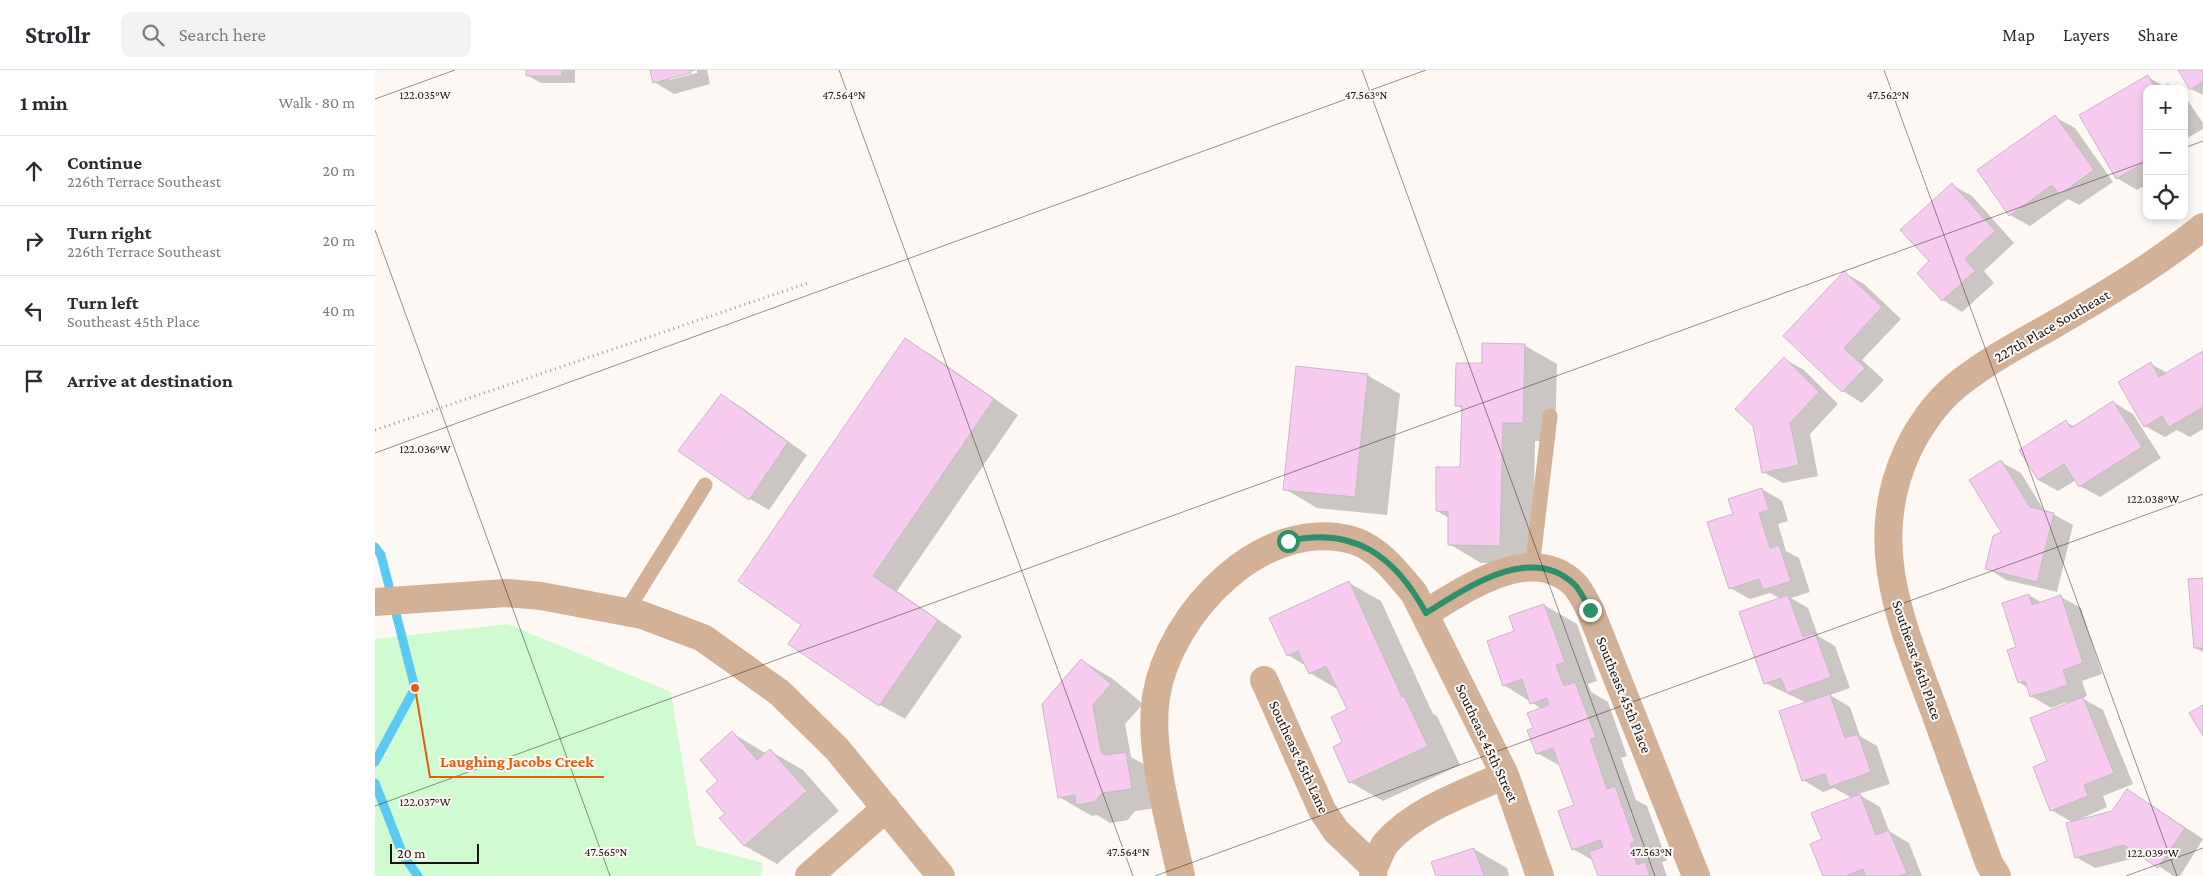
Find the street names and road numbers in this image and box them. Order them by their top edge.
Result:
street label: 227th Place Southeast [1991,286,2113,366]
street label: Southeast 46th Place [1889,598,1945,722]
street label: Southeast 45th Place [1593,634,1655,756]
street label: Southeast 45th Street [1453,682,1522,805]
street label: Southeast 45th Lane [1266,698,1332,816]

